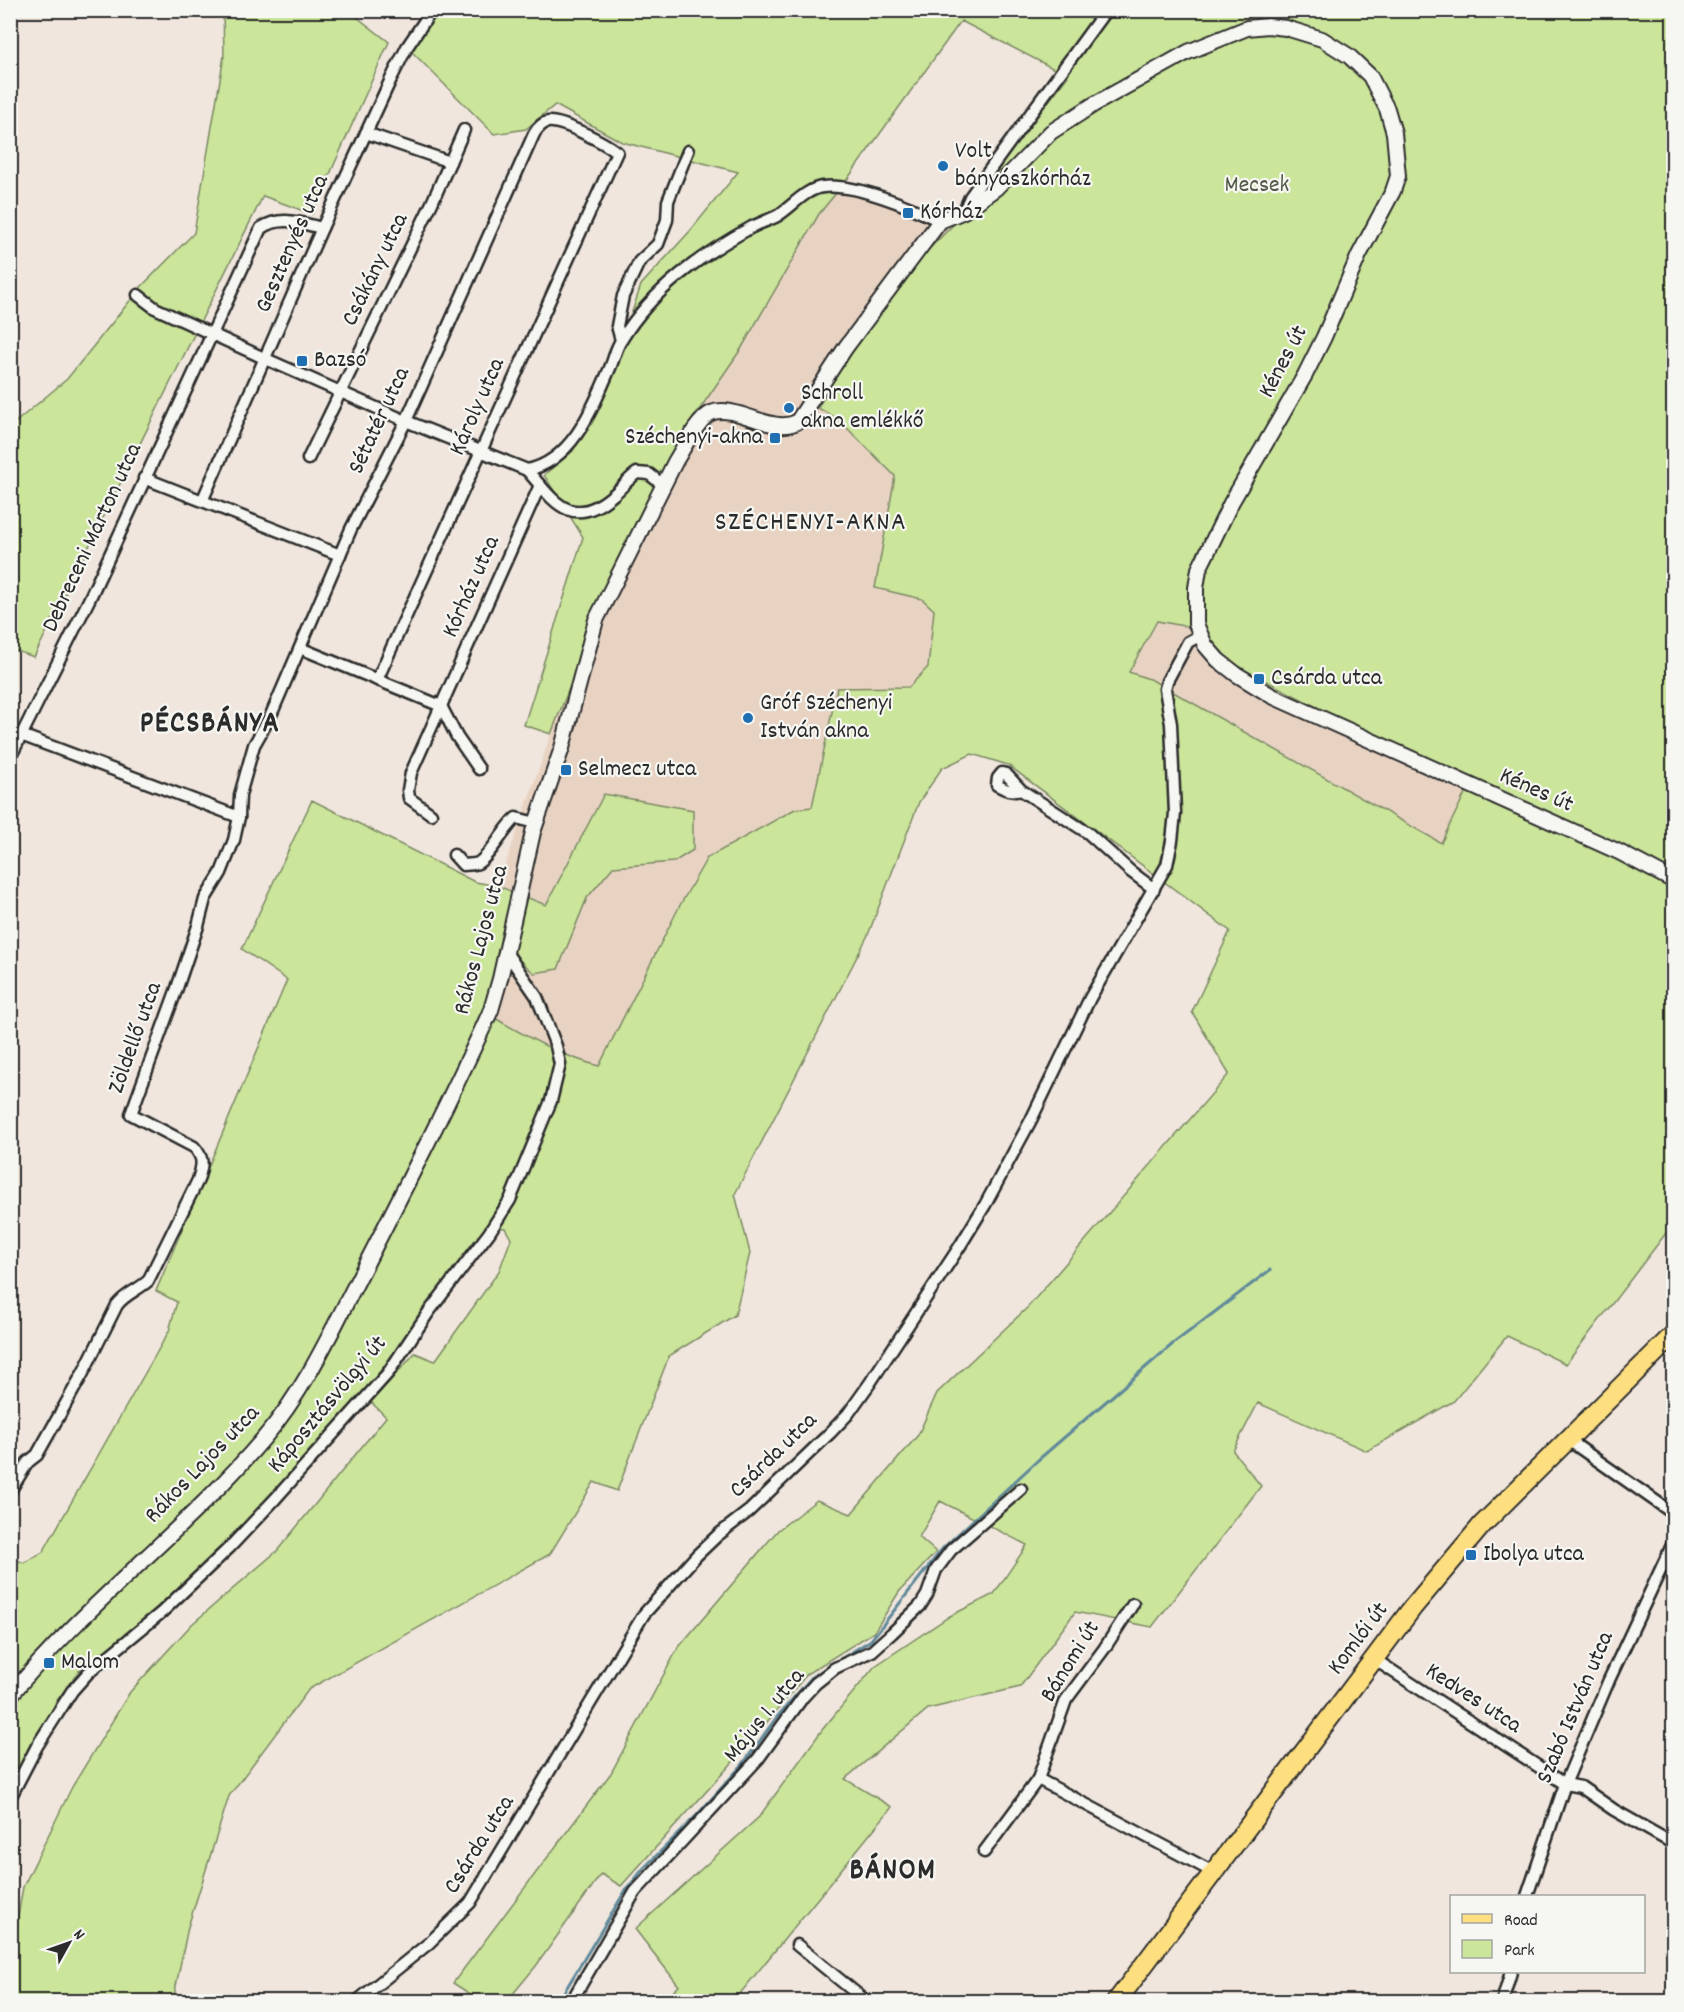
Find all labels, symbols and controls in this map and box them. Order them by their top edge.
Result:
place label: Volt bányászkórház [955,135,1091,197]
marker: Volt bányászkórház [936,159,950,173]
street label: Gesztenyés utca [247,169,339,319]
park label: Mecsek [1225,169,1289,203]
place label: Kórház [920,196,983,230]
marker: Kórház [901,206,915,220]
street label: Csákány utca [334,207,418,332]
street label: Kénes út [1251,320,1317,404]
place label: Bazsó [314,344,367,378]
street label: Károly utca [441,352,515,461]
marker: Bazsó [295,354,309,368]
street label: Sétatér utca [340,361,420,480]
place label: Schroll akna emlékkő [801,377,924,439]
marker: Schroll akna emlékkő [782,401,796,415]
place label: Széchenyi-akna [625,421,764,455]
marker: Széchenyi-akna [768,431,782,445]
street label: Debreceni Márton utca [34,437,152,638]
district label: SZÉCHENYI-AKNA [715,504,907,543]
street label: Kórház utca [434,530,510,643]
place label: Csárda utca [1271,662,1383,696]
marker: Csárda utca [1252,672,1266,686]
place label: Gróf Széchenyi István akna [760,687,892,749]
district label: PÉCSBÁNYA [140,704,280,747]
marker: Gróf Széchenyi István akna [741,711,755,725]
place label: Selmecz utca [578,753,697,787]
street label: Kénes út [1494,760,1579,822]
marker: Selmecz utca [559,763,573,777]
street label: Rákos Lajos utca [446,861,518,1019]
street label: Zöldellő utca [100,977,172,1099]
street label: Káposztásvölgyi út [260,1329,396,1481]
street label: Rákos Lajos utca [137,1397,269,1532]
street label: Csárda utca [722,1405,826,1507]
place label: Ibolya utca [1483,1538,1585,1572]
marker: Ibolya utca [1464,1548,1478,1562]
street label: Komlói út [1320,1595,1398,1683]
street label: Bánomi út [1033,1614,1110,1709]
street label: Szabó István utca [1529,1626,1624,1789]
place label: Malom [61,1646,119,1680]
street label: Kedves utca [1418,1655,1529,1743]
marker: Malom [42,1656,56,1670]
street label: Május 1. utca [716,1661,814,1771]
street label: Csárda utca [436,1788,524,1901]
district label: BÁNOM [850,1851,936,1894]
legend [1450,1895,1645,1973]
text: Road [1504,1909,1538,1934]
north arrow [39,1913,99,1973]
text: N [67,1925,90,1945]
text: Park [1504,1939,1535,1964]

